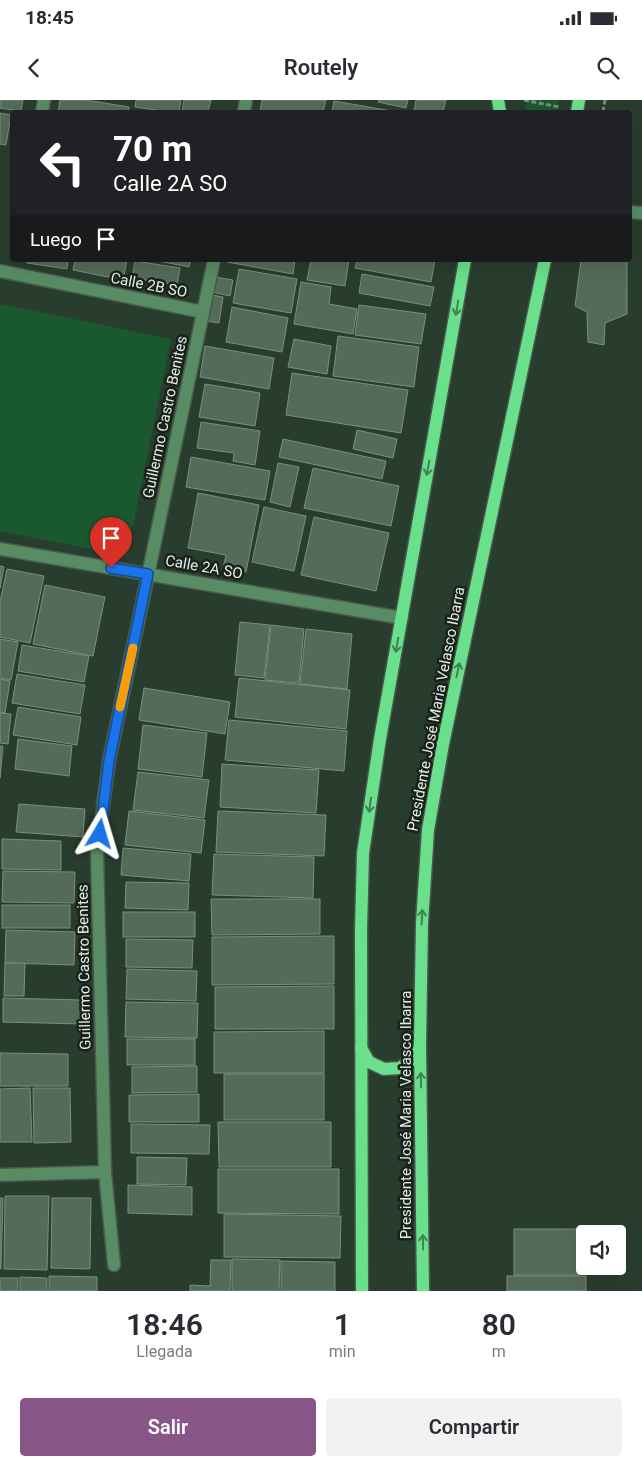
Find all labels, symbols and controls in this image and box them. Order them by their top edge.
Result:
text: 18:45 [25,6,74,29]
icon: back [20,54,48,82]
icon: search [594,54,622,82]
text: Routely [284,55,358,80]
text: 70 m [113,129,192,170]
icon: left [30,130,95,195]
text: Calle 2A SO [113,171,227,196]
icon: arrive [92,225,120,253]
text: Luego [30,228,82,251]
street label: Calle 2B SO [109,269,189,301]
one-way arrow [451,300,461,316]
street label: Guillermo Castro Benites [139,334,191,500]
one-way arrow [423,460,433,476]
pin [90,517,132,568]
icon: arrive [97,524,125,552]
street label: Calle 2A SO [164,551,244,583]
street label: Presidente José Maria Velasco Ibarra [403,585,469,833]
one-way arrow [392,637,401,653]
one-way arrow [454,663,463,679]
one-way arrow [365,797,375,813]
position arrow [73,807,125,859]
street label: Guillermo Castro Benites [74,884,94,1050]
one-way arrow [418,910,427,926]
street label: Presidente José Maria Velasco Ibarra [397,991,415,1239]
one-way arrow [416,1072,426,1088]
map controls [576,1225,626,1275]
button: sound [576,1225,626,1275]
one-way arrow [418,1235,428,1251]
text: 18:46 [126,1307,203,1342]
text: 1 [334,1307,351,1342]
text: 80 [482,1307,516,1342]
text: Llegada [136,1342,193,1361]
text: min [329,1342,356,1361]
text: m [492,1342,506,1361]
button: Salir [20,1398,316,1456]
button: Compartir [326,1398,622,1456]

